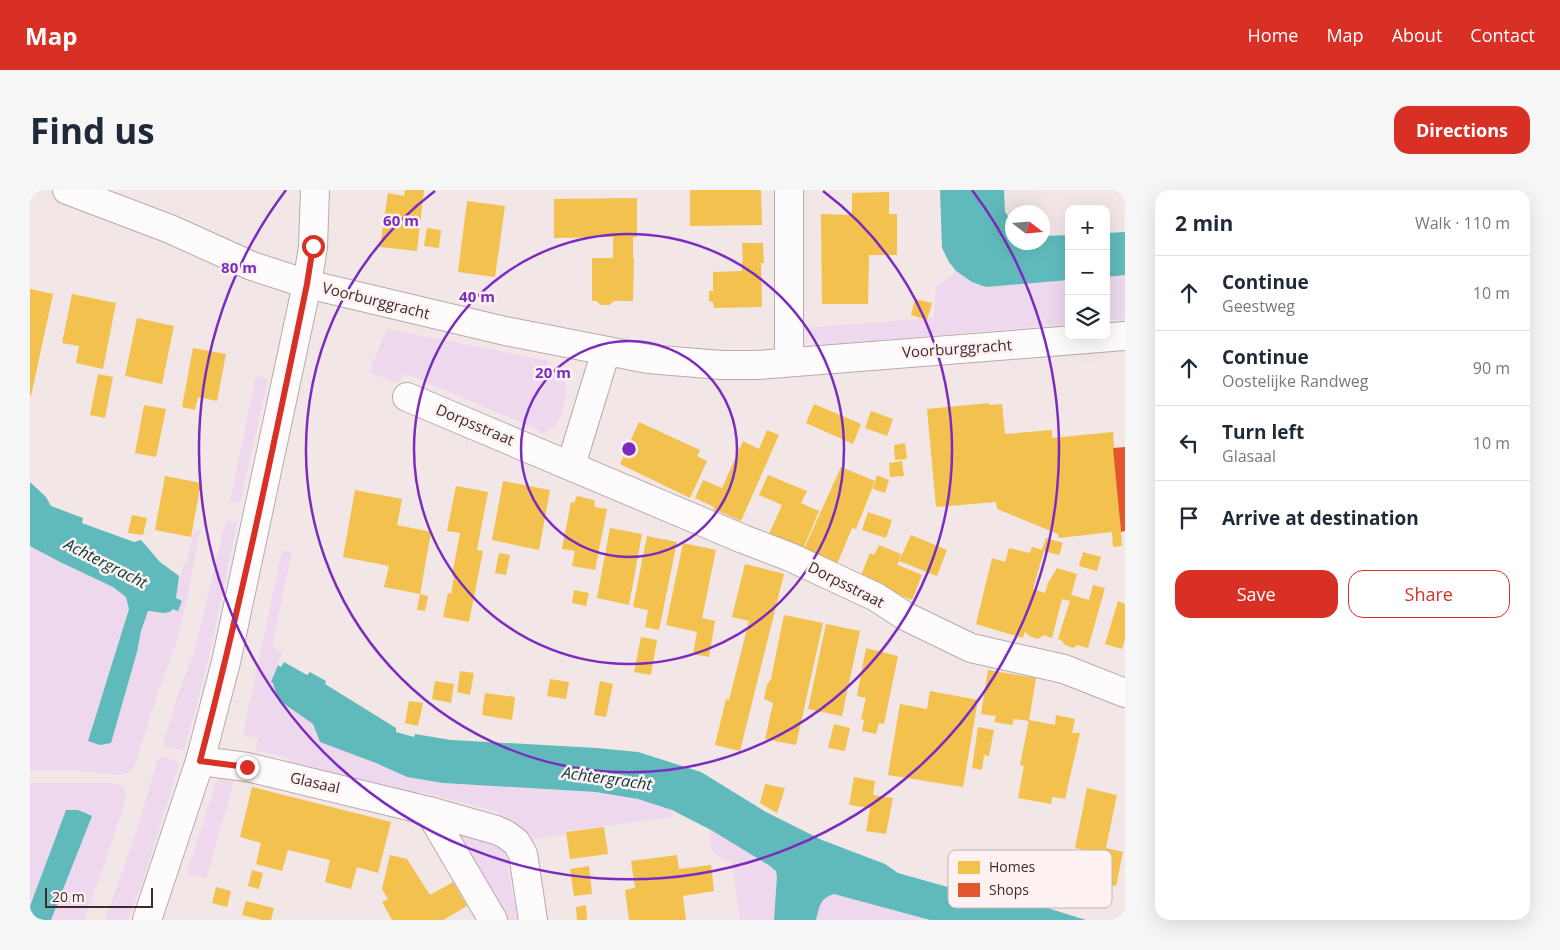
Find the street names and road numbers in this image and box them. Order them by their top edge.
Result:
street label: Voorburggracht [320,277,432,323]
street label: Voorburggracht [901,334,1013,362]
street label: Dorpsstraat [433,399,518,450]
street label: Dorpsstraat [805,556,888,612]
street label: Glasaal [288,767,342,797]

